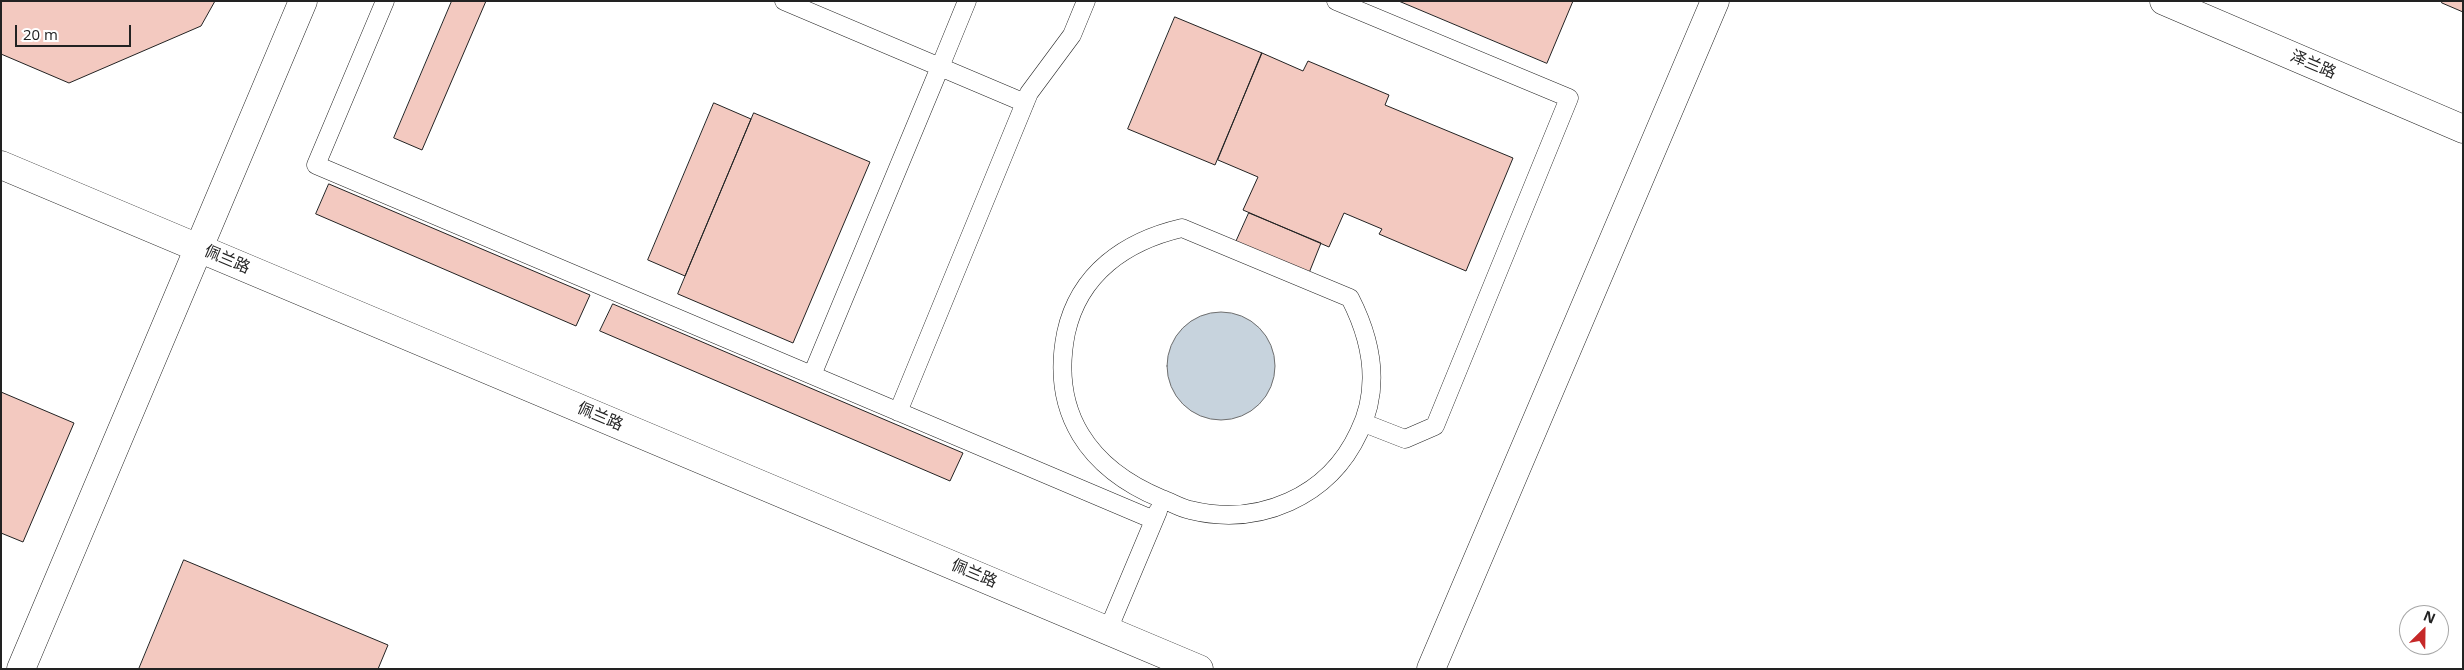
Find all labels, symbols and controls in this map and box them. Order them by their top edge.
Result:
scale bar [18,15,134,47]
text: 20 m [23,24,58,44]
street label: 泽兰路 [2287,47,2339,83]
street label: 佩兰路 [201,242,253,278]
street label: 佩兰路 [574,399,626,435]
street label: 佩兰路 [948,556,1000,592]
north arrow [2399,605,2449,655]
text: N [2421,606,2439,628]

